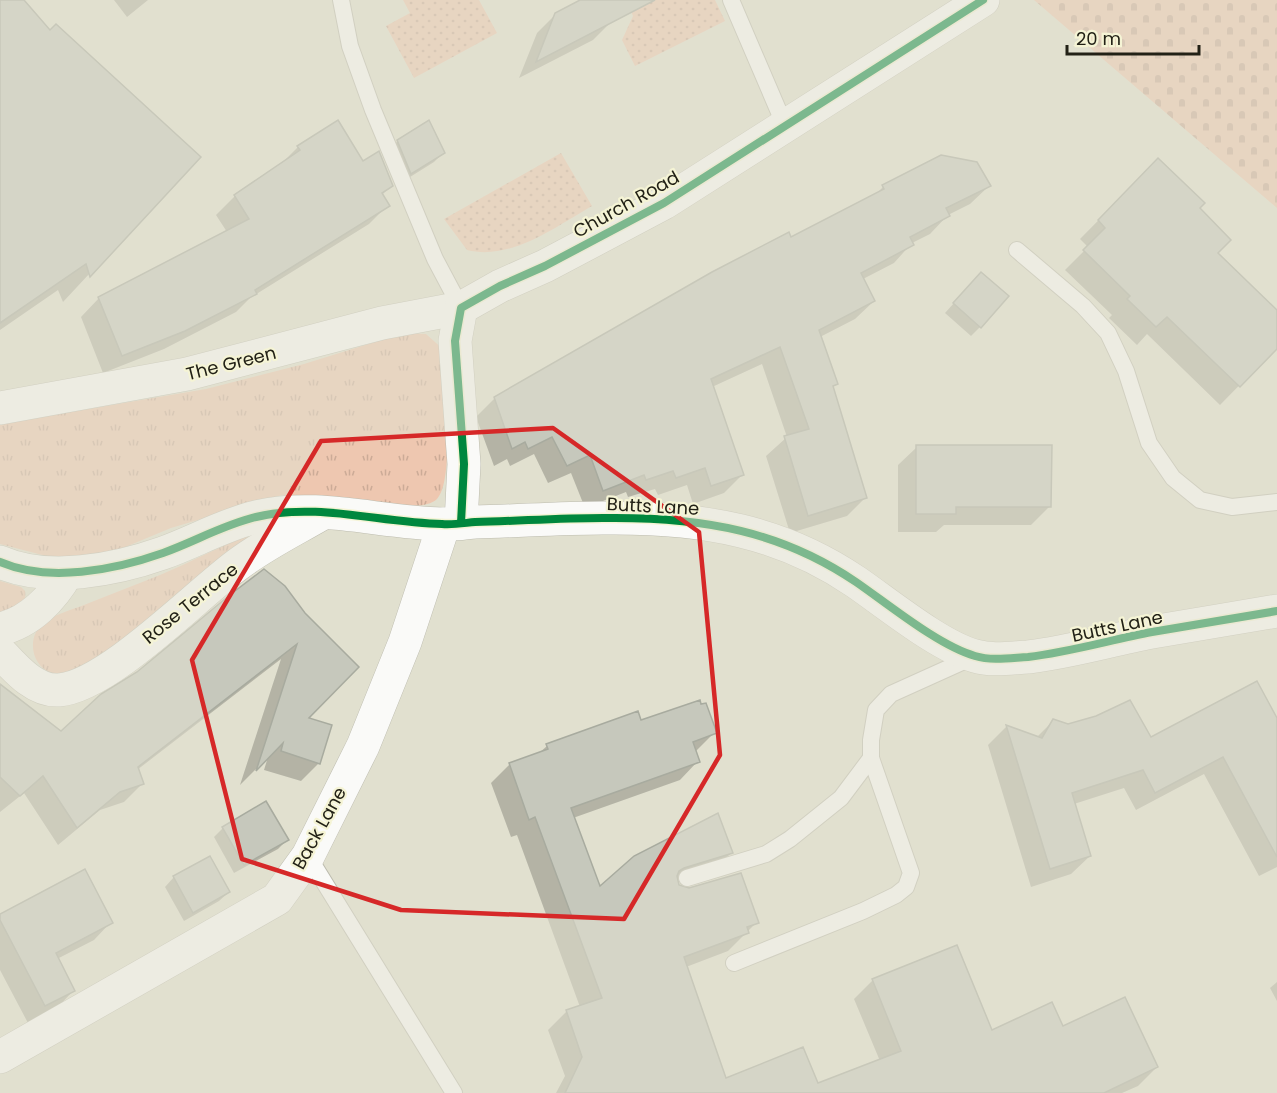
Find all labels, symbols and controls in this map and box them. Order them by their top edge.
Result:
scale bar [1067,18,1199,56]
text: 20 m [1076,26,1121,51]
street label: Church Road [568,165,684,243]
street label: The Green [183,340,279,386]
street label: Butts Lane [606,491,700,521]
street label: Rose Terrace [137,557,243,649]
street label: Butts Lane [1069,604,1165,648]
street label: Back Lane [286,782,352,874]

